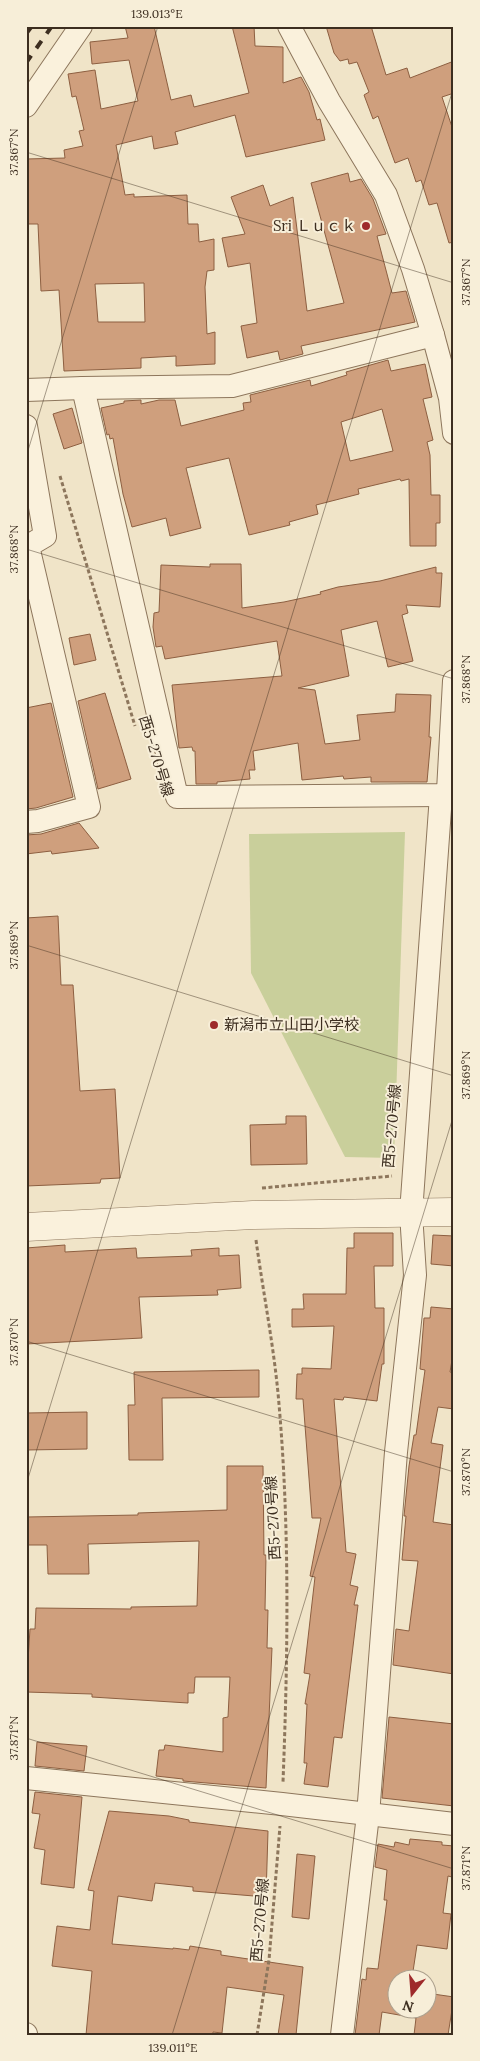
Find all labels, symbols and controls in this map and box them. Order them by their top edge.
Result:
text: 139.013°E [131,6,183,21]
text: 37.867°N [6,128,21,176]
place label: Sri Ｌｕｃｋ [273,216,356,235]
marker: Sri Ｌｕｃｋ [360,220,372,232]
text: 37.867°N [458,258,473,306]
text: 37.868°N [6,525,21,573]
text: 37.868°N [458,655,473,703]
street label: 西5-270号線 [135,713,178,799]
text: 37.869°N [6,921,21,969]
place label: 新潟市立山田小学校 [224,1015,359,1034]
marker: 新潟市立山田小学校 [208,1019,220,1031]
text: 37.869°N [458,1051,473,1099]
street label: 西5-270号線 [378,1083,405,1169]
text: 37.870°N [6,1318,21,1366]
text: 37.870°N [458,1448,473,1496]
street label: 西5-270号線 [261,1475,284,1561]
text: 37.871°N [6,1715,21,1761]
text: 37.871°N [458,1845,473,1891]
street label: 西5-270号線 [246,1877,273,1963]
north arrow [388,1968,438,2018]
text: N [400,1996,416,2017]
text: 139.011°E [148,2040,198,2055]

